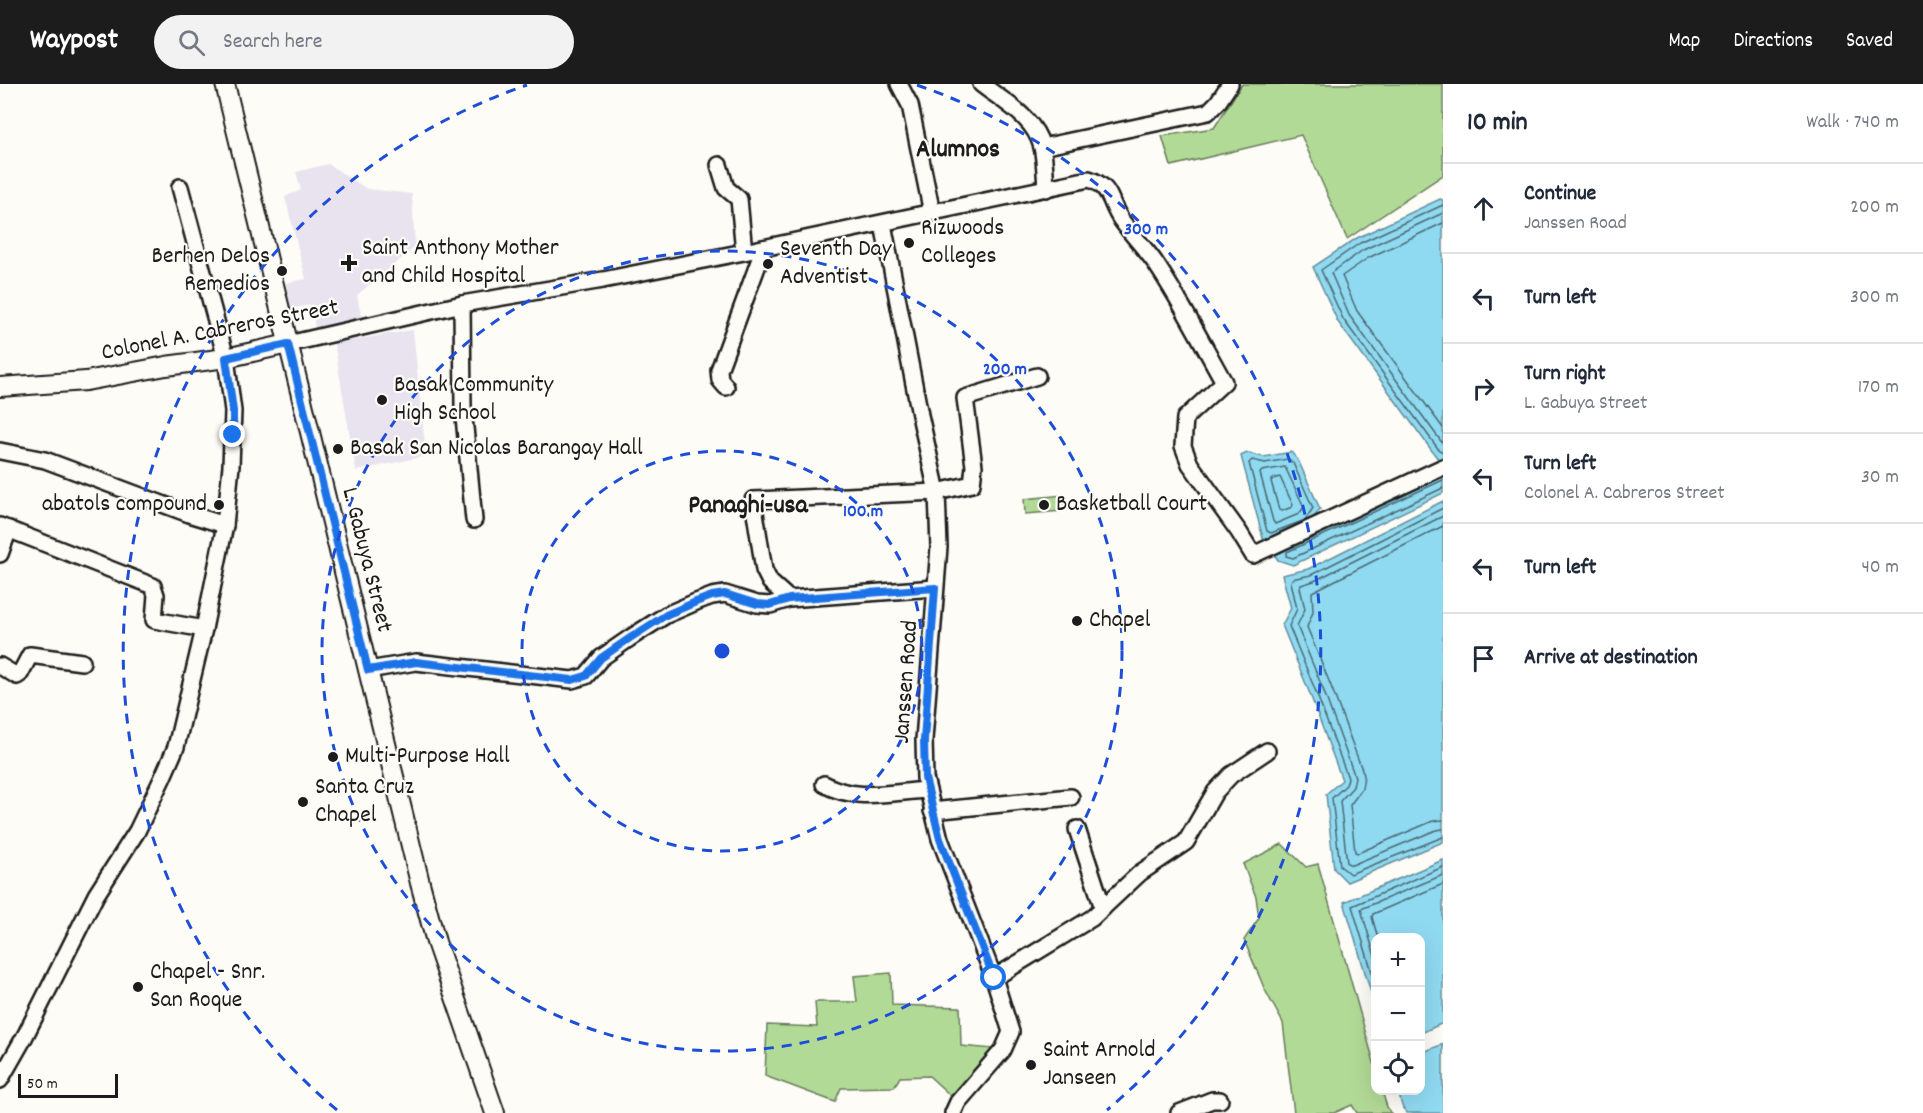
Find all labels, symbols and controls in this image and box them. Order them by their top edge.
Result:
search box [154,15,574,69]
text: Waypost [30,22,118,62]
icon: search [175,26,208,59]
text: Search here [223,27,322,58]
text: Map [1669,27,1700,57]
text: Directions [1733,27,1813,57]
text: Saved [1846,27,1893,57]
text: 10 min [1467,105,1527,142]
text: Walk · 740 m [1806,109,1899,137]
district label: Alumnos [916,132,1000,169]
text: Continue [1524,179,1596,210]
icon: ahead [1467,192,1500,225]
text: 200 m [1850,194,1899,222]
text: Janssen Road [1524,210,1627,238]
place label: Rizwoods Colleges [921,212,1004,274]
text: 300 m [1124,218,1168,243]
place label: Saint Anthony Mother and Child Hospital [362,232,559,294]
place label: Seventh Day Adventist [780,233,893,295]
marker: Rizwoods Colleges [902,236,916,250]
place label: Berhen Delos Remedios [152,240,270,302]
marker: Saint Anthony Mother and Child Hospital [340,254,358,272]
marker: Seventh Day Adventist [761,257,775,271]
marker: Berhen Delos Remedios [275,264,289,278]
icon: left [1467,282,1500,315]
text: Turn left [1524,283,1596,314]
text: 300 m [1850,284,1899,312]
street label: Colonel A. Cabreros Street [99,291,342,371]
text: 200 m [983,358,1027,383]
text: Turn right [1524,359,1606,390]
place label: Basak Community High School [394,369,555,431]
icon: right [1467,372,1500,405]
text: 170 m [1858,374,1899,402]
text: L. Gabuya Street [1524,390,1648,418]
marker: Basak Community High School [375,393,389,407]
route end [219,421,245,447]
place label: Basak San Nicolas Barangay Hall [350,432,643,466]
marker: Basak San Nicolas Barangay Hall [331,442,345,456]
text: Turn left [1524,449,1596,480]
icon: left [1467,462,1500,495]
text: 30 m [1861,464,1899,492]
text: Colonel A. Cabreros Street [1524,480,1725,508]
street label: L. Gabuya Street [332,484,400,636]
place label: abatols compound [42,488,207,522]
district label: Panaghi-usa [688,488,809,525]
place label: Basketball Court [1056,488,1207,522]
marker: abatols compound [212,498,226,512]
marker: Basketball Court [1037,498,1051,512]
text: 100 m [843,500,883,525]
icon: left [1467,552,1500,585]
text: Turn left [1524,553,1596,584]
text: 40 m [1861,554,1899,582]
place label: Chapel [1089,604,1151,638]
marker: Chapel [1070,614,1084,628]
street label: Janssen Road [886,619,928,745]
centre of rings [712,641,732,661]
icon: arrive [1467,642,1500,675]
text: Arrive at destination [1524,643,1698,674]
place label: Multi-Purpose Hall [345,740,510,774]
marker: Multi-Purpose Hall [326,750,340,764]
place label: Santa Cruz Chapel [315,771,414,833]
marker: Santa Cruz Chapel [296,795,310,809]
map controls [1371,933,1425,1095]
button: + [1371,933,1425,987]
place label: Chapel - Snr. San Roque [150,956,265,1018]
route start [980,964,1006,990]
marker: Chapel - Snr. San Roque [131,980,145,994]
button: − [1371,987,1425,1041]
place label: Saint Arnold Janseen [1043,1034,1155,1096]
button: locate [1371,1041,1425,1095]
marker: Saint Arnold Janseen [1024,1058,1038,1072]
scale bar [18,1071,118,1098]
text: 50 m [27,1073,58,1096]

